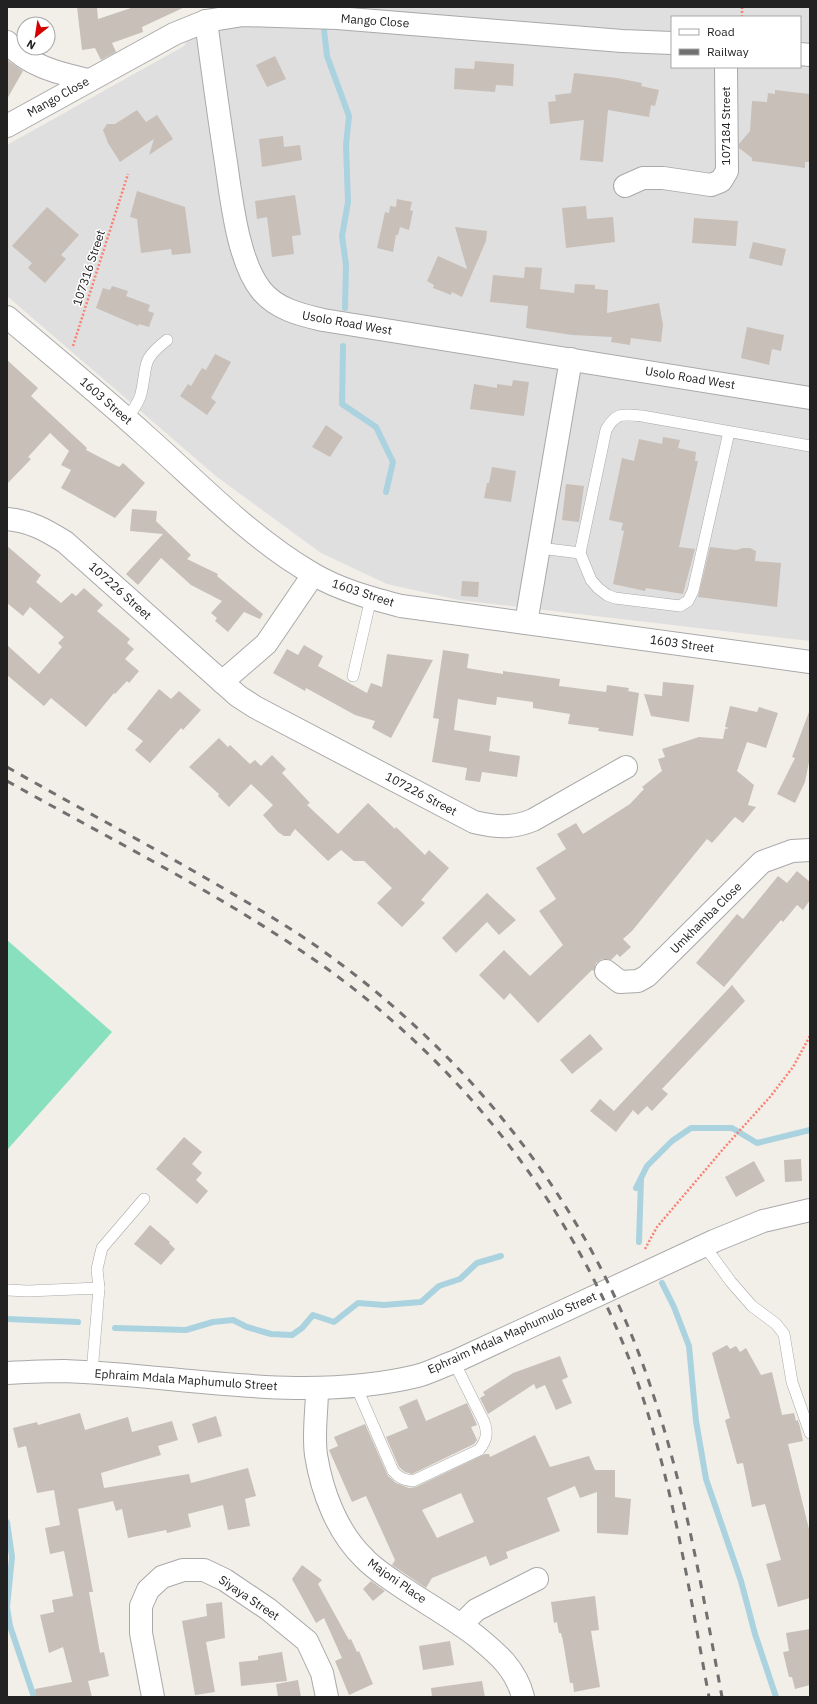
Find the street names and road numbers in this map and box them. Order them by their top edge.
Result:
street label: Mango Close [340,11,410,30]
street label: Mango Close [24,73,92,120]
street label: 107184 Street [718,87,733,165]
street label: 107316 Street [69,228,108,308]
street label: Usolo Road West [301,307,393,338]
street label: Usolo Road West [644,363,736,392]
street label: 1603 Street [77,374,136,427]
street label: 107226 Street [86,559,155,623]
street label: 1603 Street [330,575,396,610]
street label: 1603 Street [649,632,715,655]
street label: 107226 Street [383,768,460,819]
street label: Umkhamba Close [667,879,745,956]
street label: Ephraim Mdala Maphumulo Street [425,1288,599,1377]
street label: Ephraim Mdala Maphumulo Street [94,1366,278,1393]
street label: Majoni Place [365,1555,430,1606]
street label: Siyaya Street [216,1572,283,1623]

